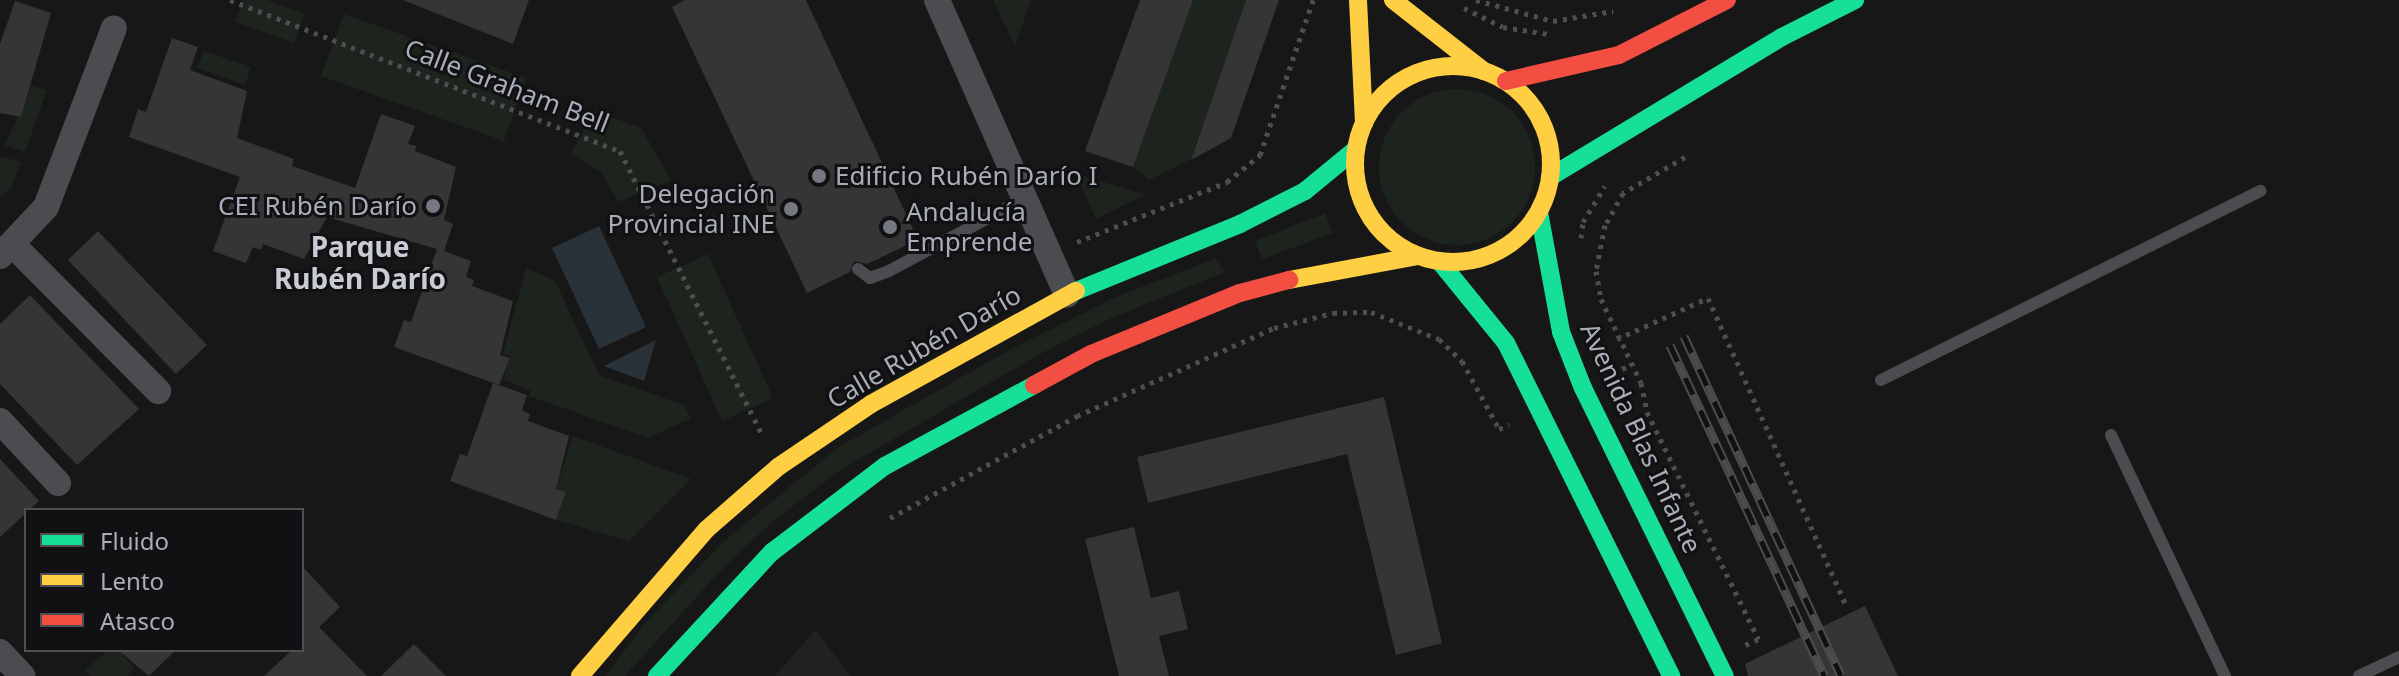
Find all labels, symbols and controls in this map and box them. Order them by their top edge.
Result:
street label: Calle Graham Bell [400,33,614,139]
place label: Edificio Rubén Darío I [835,160,1098,192]
marker: Edificio Rubén Darío I [810,167,828,185]
place label: Delegación Provincial INE [608,178,775,240]
place label: CEI Rubén Darío [218,190,417,222]
place label: Andalucía Emprende [906,196,1032,258]
marker: CEI Rubén Darío [424,197,442,215]
marker: Delegación Provincial INE [782,200,800,218]
marker: Andalucía Emprende [881,218,899,236]
district label: Parque Rubén Darío [274,229,446,295]
street label: Calle Rubén Darío [822,279,1026,415]
street label: Avenida Blas Infante [1574,318,1708,558]
legend [24,508,304,652]
text: Fluido [100,524,169,557]
text: Lento [100,564,164,597]
text: Atasco [100,604,175,637]

